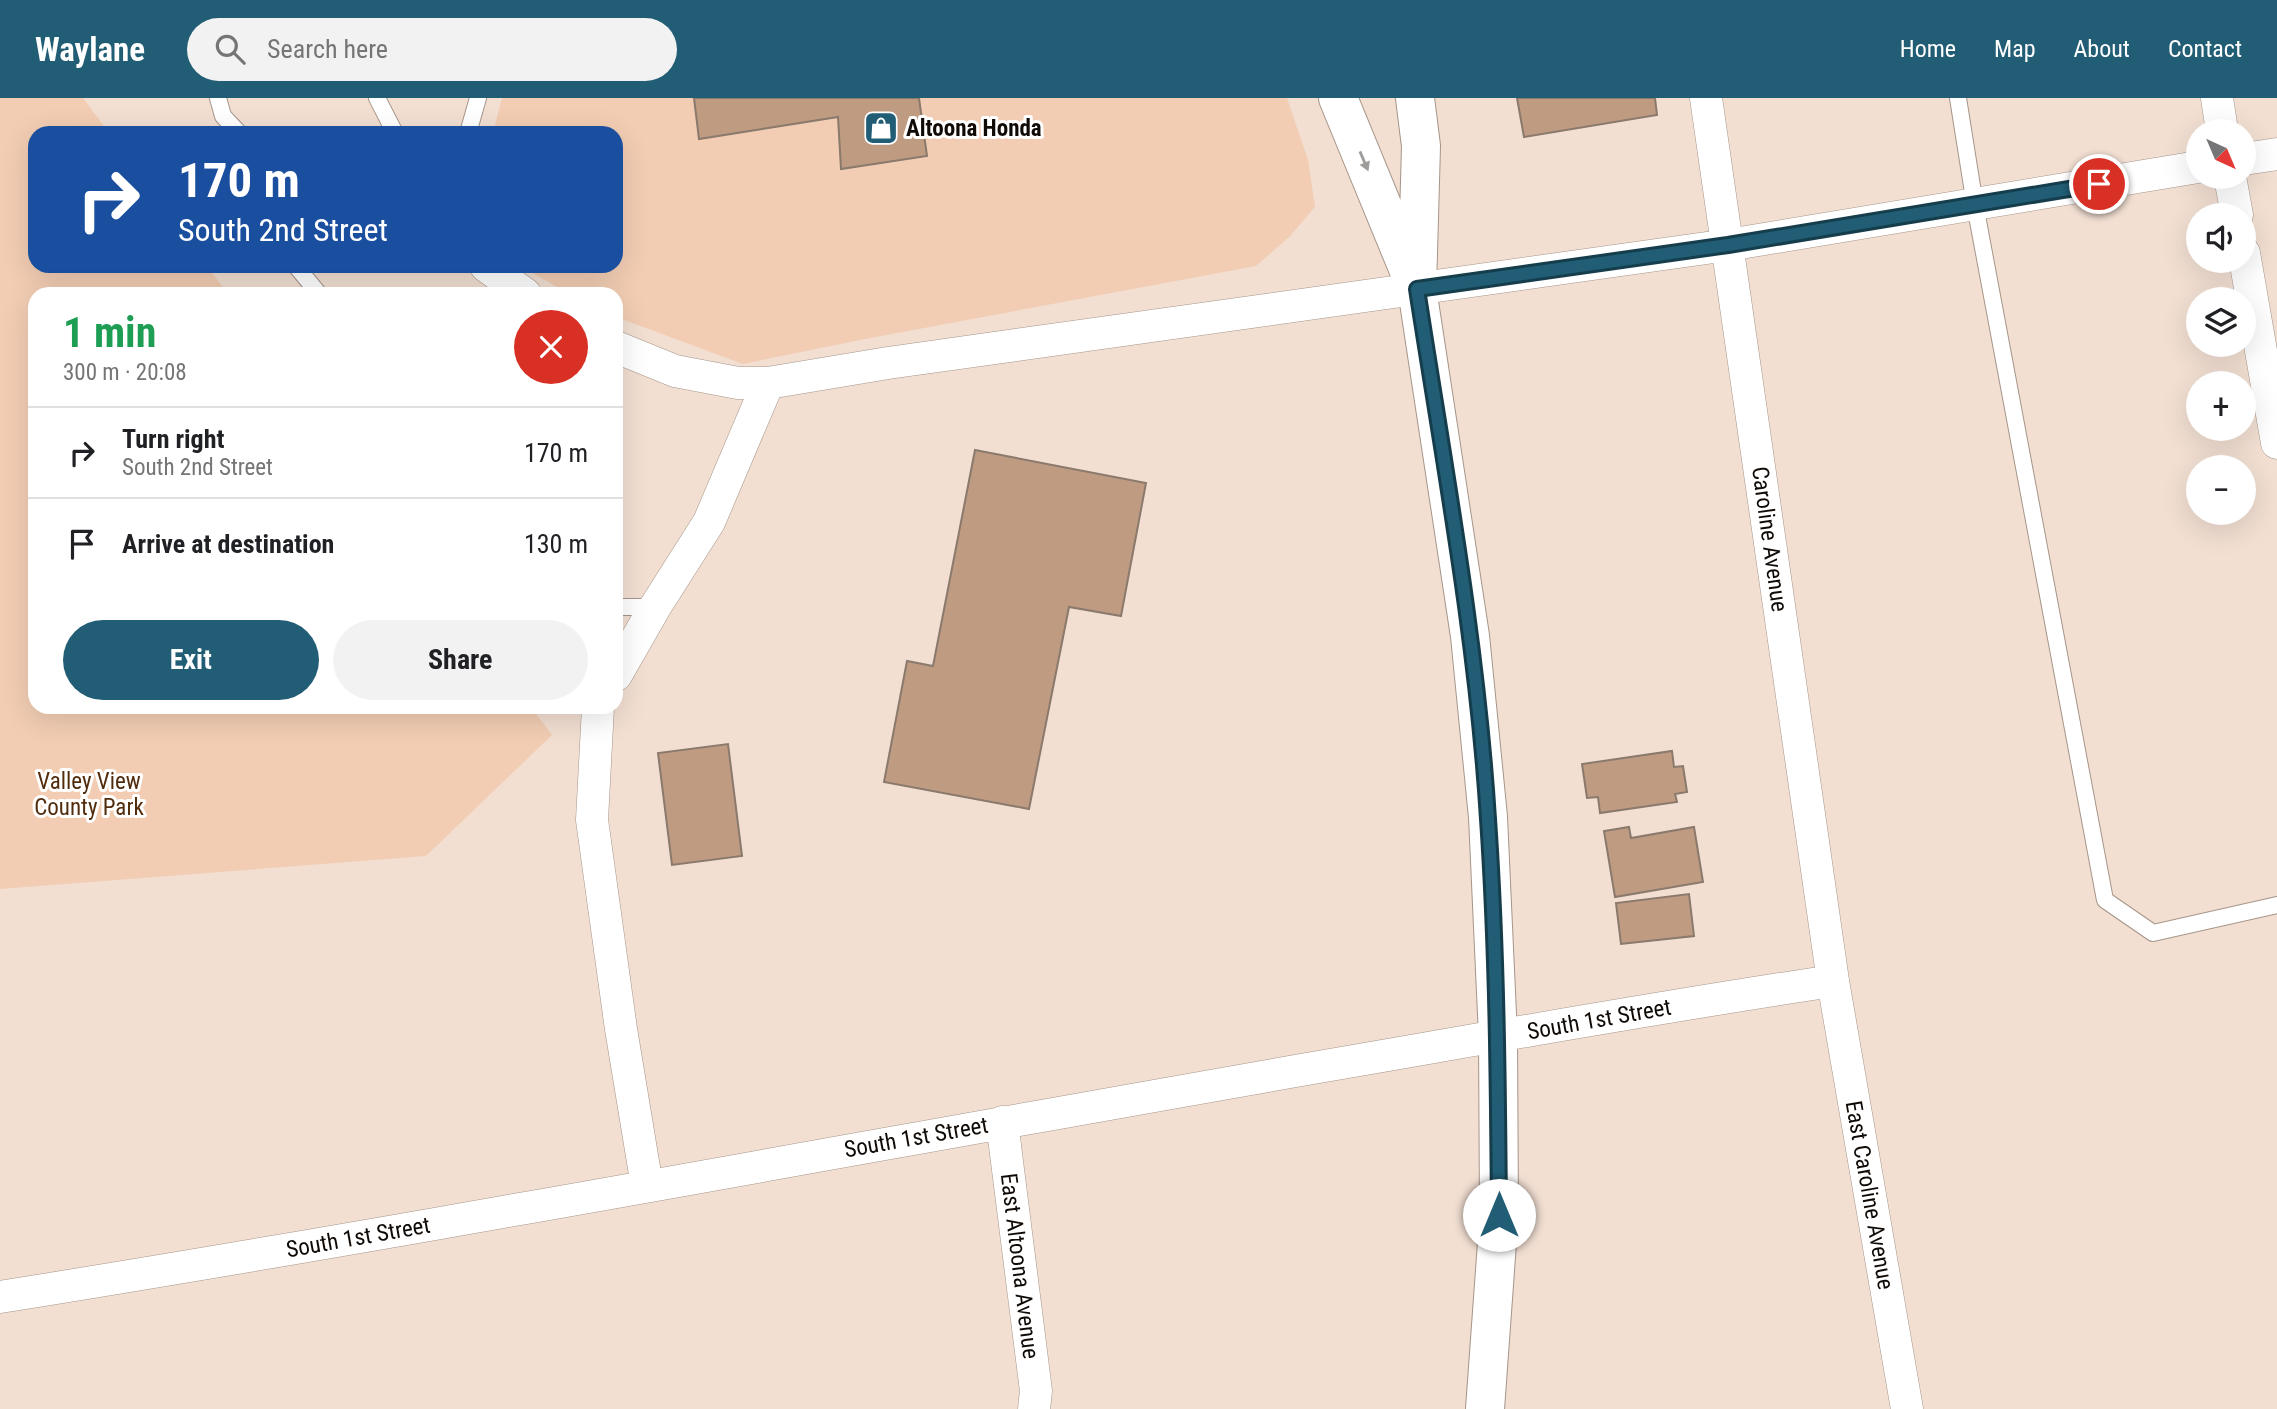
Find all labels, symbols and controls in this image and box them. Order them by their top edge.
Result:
search box [187,18,677,81]
text: Waylane [35,30,145,69]
icon: search [211,30,249,68]
text: Search here [267,34,388,64]
text: Home [1900,35,1956,63]
text: Map [1994,35,2036,63]
text: About [2074,35,2130,63]
text: Contact [2168,35,2242,63]
shop icon: Altoona Honda [862,109,900,147]
place label: Altoona Honda [906,115,1042,142]
north arrow [2186,119,2256,189]
map controls [2186,119,2256,525]
one-way arrow [1358,151,1370,171]
text: 170 m [178,152,300,209]
icon: right [63,154,154,245]
pin [2069,154,2129,214]
icon: arrive [2080,165,2118,203]
button: sound [2186,203,2256,273]
text: South 2nd Street [178,211,388,249]
button: layers [2186,287,2256,357]
text: 1 min [63,308,156,357]
button: close [514,310,588,384]
text: 300 m · 20:08 [63,359,187,386]
button: + [2186,371,2256,441]
text: Turn right [122,424,224,454]
icon: right [63,434,101,472]
text: 170 m [524,438,588,468]
text: South 2nd Street [122,454,273,481]
button: − [2186,455,2256,525]
street label: Caroline Avenue [1746,465,1793,613]
icon: arrive [63,525,101,563]
text: Arrive at destination [122,529,334,559]
text: 130 m [524,529,588,559]
button: Exit [63,620,319,700]
button: Share [333,620,588,700]
park label: Valley View County Park [34,768,144,821]
street label: South 1st Street [1525,994,1673,1045]
street label: East Caroline Avenue [1840,1099,1899,1292]
street label: South 1st Street [842,1112,990,1163]
street label: East Altoona Avenue [995,1172,1044,1360]
position arrow [1462,1178,1536,1252]
street label: South 1st Street [284,1212,432,1263]

